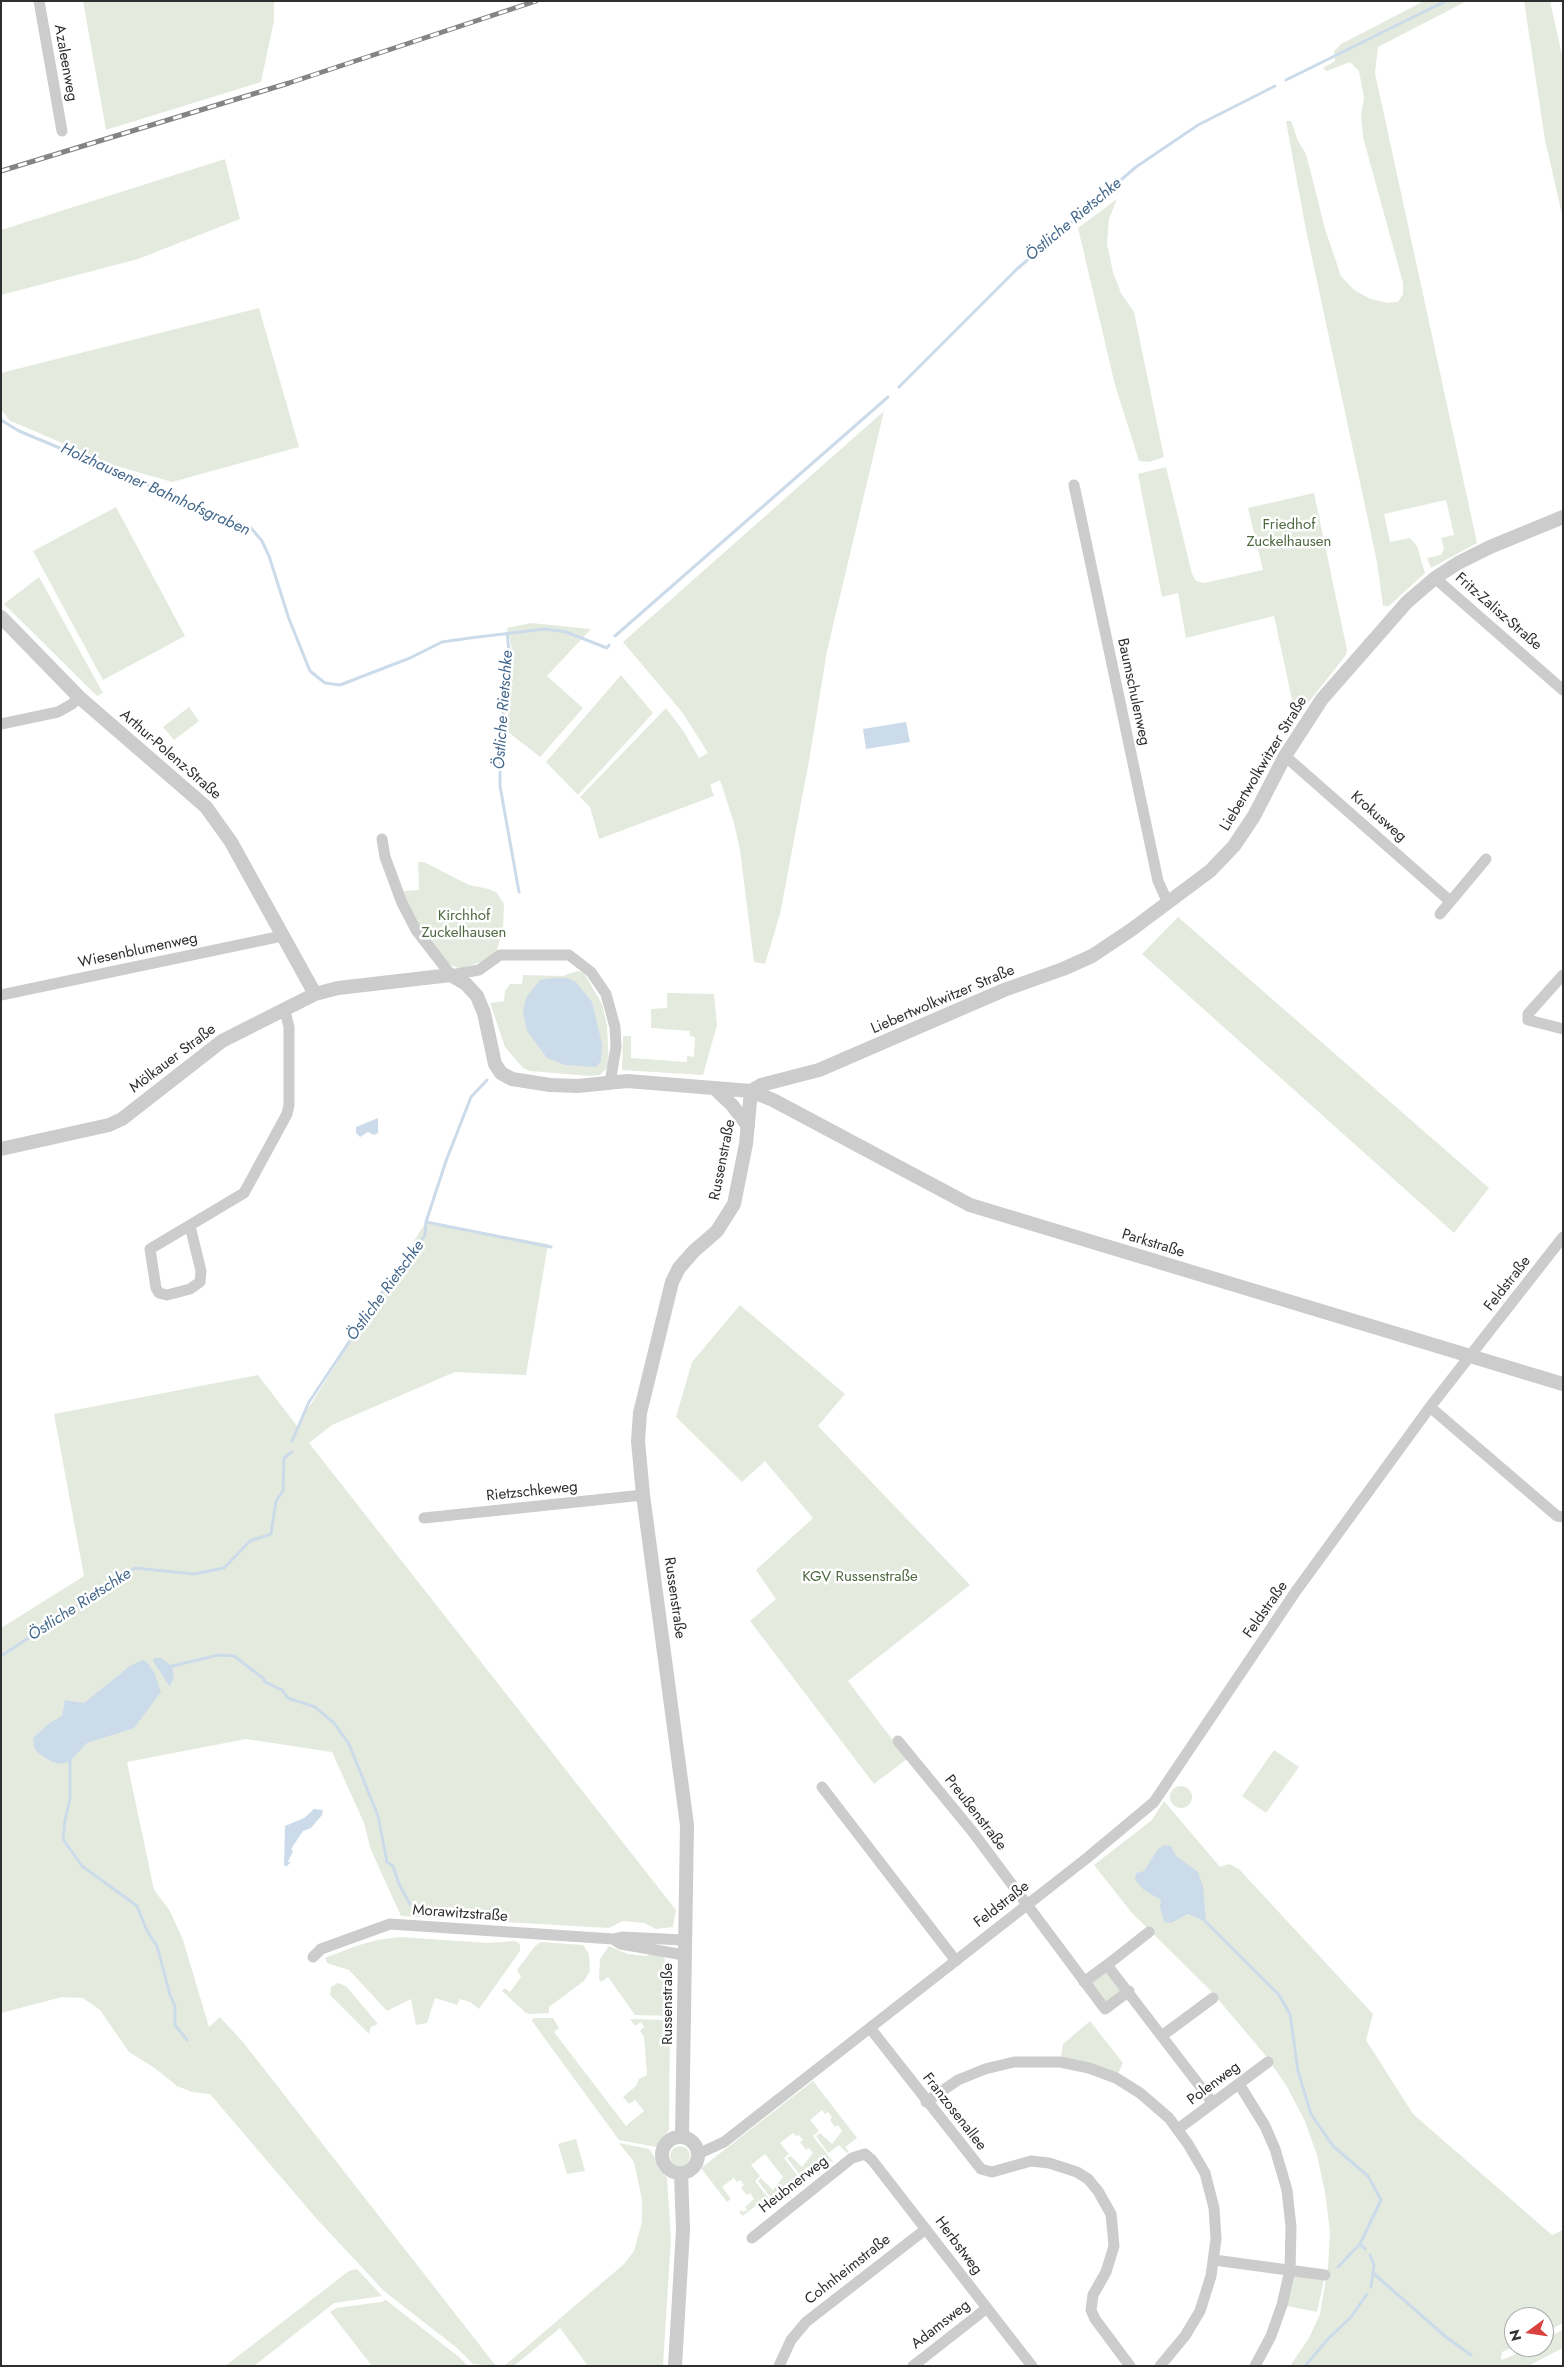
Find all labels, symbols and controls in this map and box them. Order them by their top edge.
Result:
street label: Azaleenweg [49,23,81,103]
water label: Östliche Rietschke [1022,174,1126,266]
water label: Holzhausener Bahnhofsgraben [57,440,253,540]
park label: Friedhof Zuckelhausen [1247,516,1331,551]
street label: Fritz-Zalisz-Straße [1451,569,1545,655]
street label: Baumschulenweg [1113,637,1153,747]
water label: Östliche Rietschke [490,650,518,770]
street label: Liebertwolkwitzer Straße [1217,693,1311,835]
street label: Arthur-Polenz-Straße [116,706,224,804]
street label: Krokusweg [1346,788,1410,846]
park label: Kirchhof Zuckelhausen [422,907,506,942]
street label: Wiesenblumenweg [77,930,199,972]
street label: Liebertwolkwitzer Straße [869,962,1017,1038]
street label: Mölkauer Straße [126,1021,220,1097]
street label: Russenstraße [706,1118,740,1202]
street label: Parkstraße [1119,1226,1187,1262]
water label: Östliche Rietschke [343,1237,429,1345]
street label: Feldstraße [1481,1253,1535,1315]
street label: Rietzschkeweg [485,1478,579,1506]
street label: Russenstraße [659,1556,689,1640]
water label: Östliche Rietschke [25,1565,135,1645]
park label: KGV Russenstraße [802,1568,918,1586]
street label: Feldstraße [1240,1578,1292,1642]
street label: Preußenstraße [940,1772,1010,1854]
street label: Feldstraße [971,1878,1033,1932]
street label: Morawitzstraße [412,1902,508,1926]
street label: Russenstraße [659,1963,677,2045]
street label: Polenweg [1184,2058,1244,2110]
street label: Franzosenallee [918,2070,990,2154]
street label: Heubnerweg [756,2153,832,2217]
street label: Herbstweg [930,2213,986,2279]
street label: Cohnheimstraße [802,2231,894,2309]
street label: Adamsweg [908,2296,974,2354]
north arrow [1504,2307,1554,2357]
text: N [1504,2328,1526,2343]

